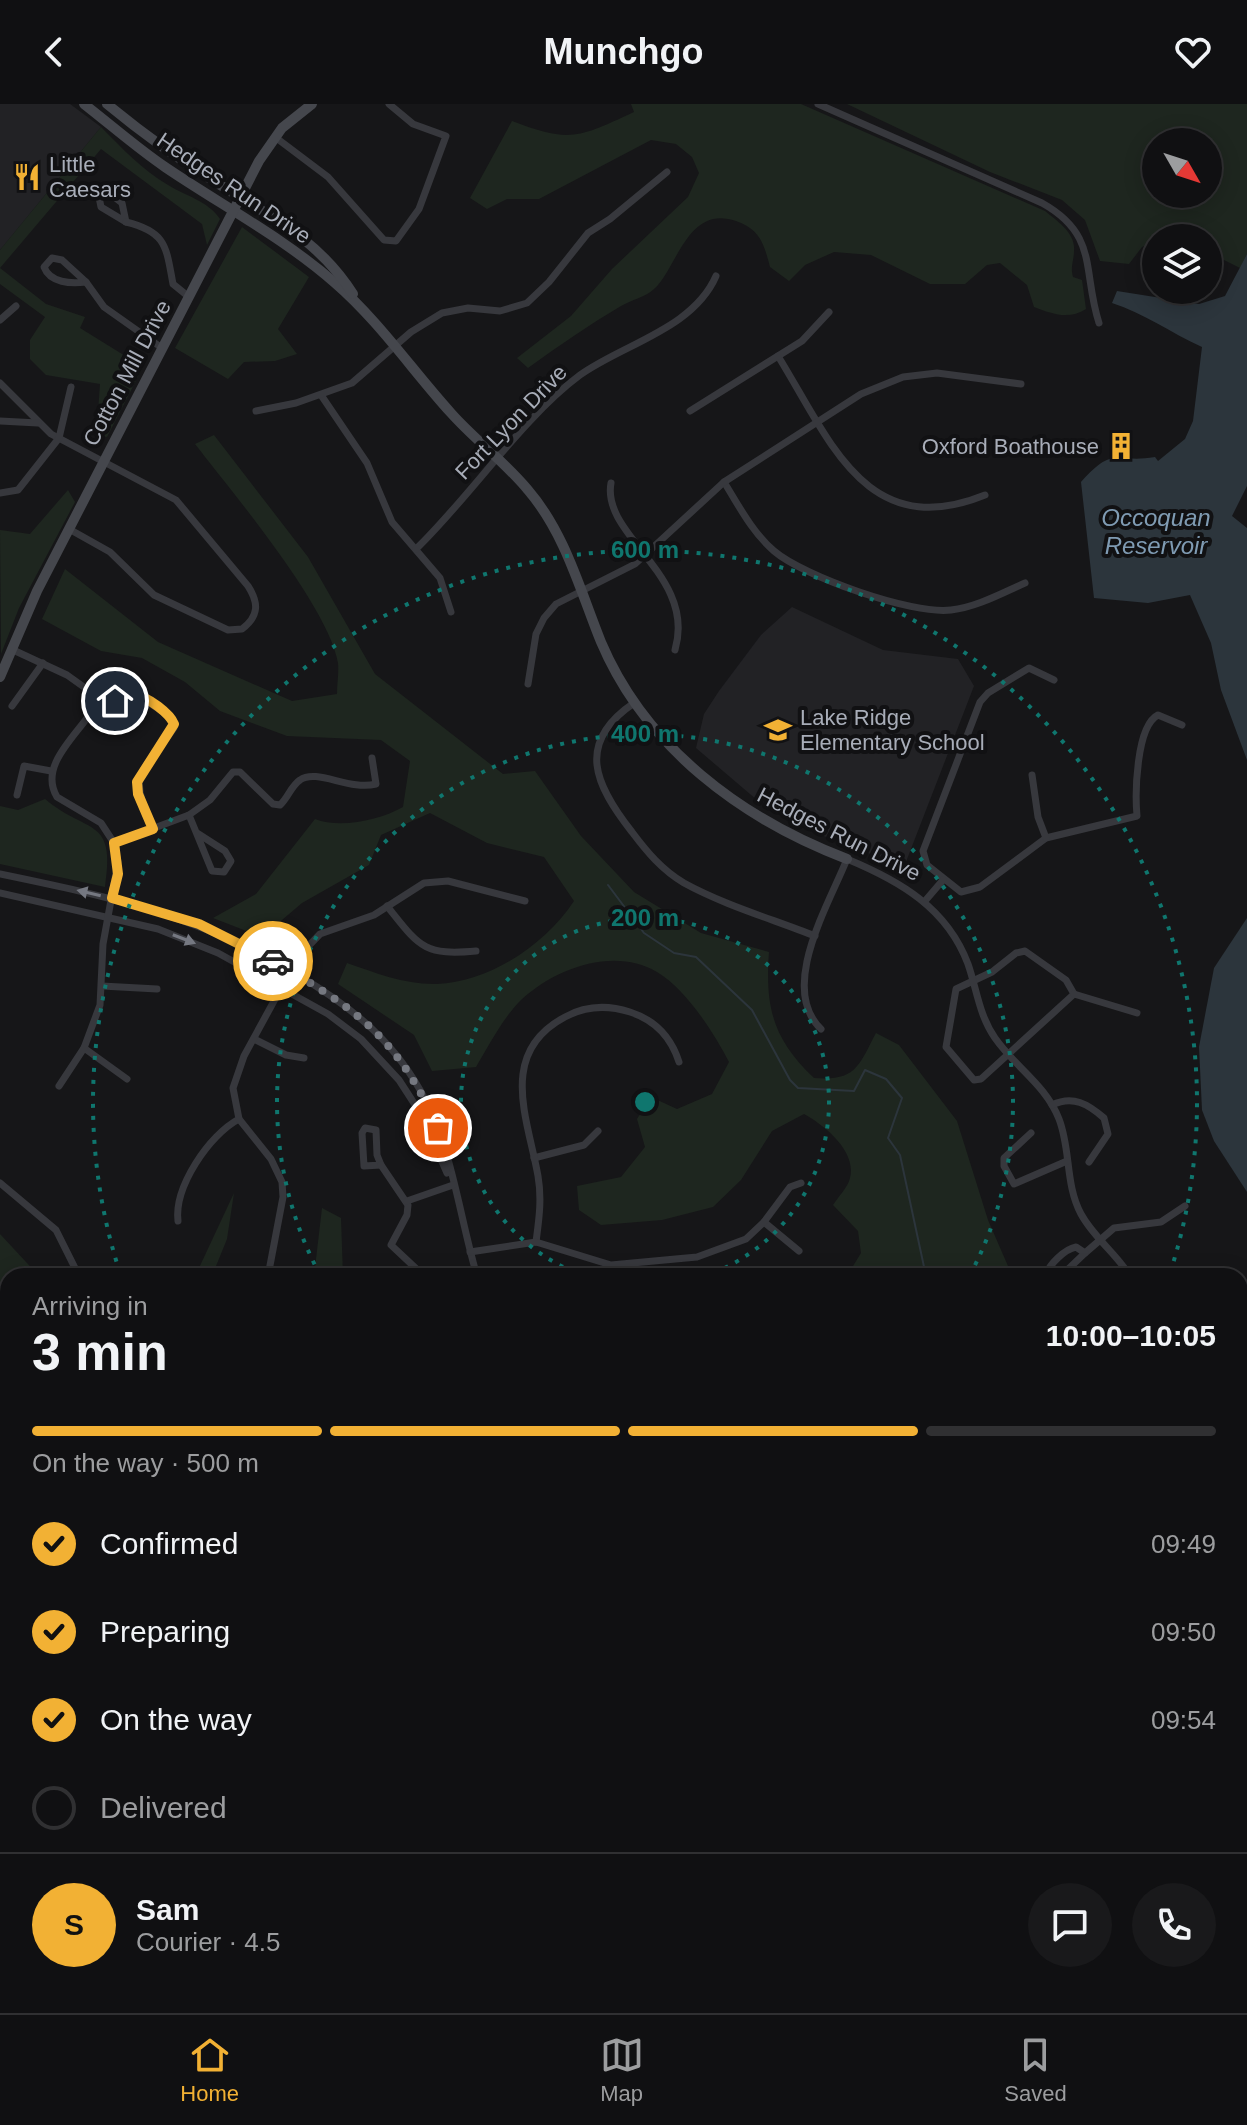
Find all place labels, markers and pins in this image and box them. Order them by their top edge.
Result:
place label: Little Caesars [49,152,131,202]
restaurant icon: Little Caesars [12,162,42,192]
building icon: Oxford Boathouse [1106,431,1136,461]
place label: Oxford Boathouse [922,434,1099,459]
pin [81,667,149,735]
place label: Lake Ridge Elementary School [800,705,985,755]
school or university icon: Lake Ridge Elementary School [763,715,793,745]
centre of rings [631,1088,659,1116]
pin [404,1094,472,1162]

